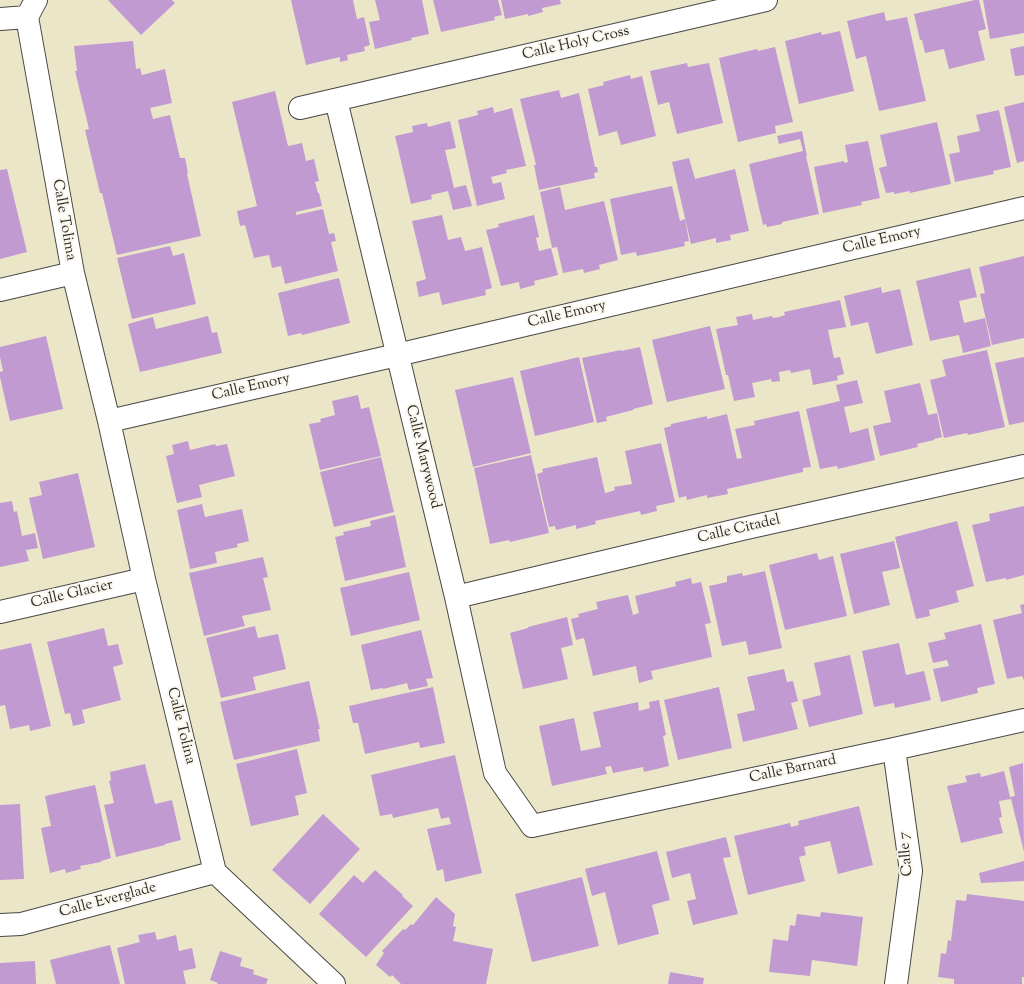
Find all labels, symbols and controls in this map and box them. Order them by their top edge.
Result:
street label: Calle Holy Cross [521,23,631,65]
street label: Calle Tolima [47,178,79,262]
street label: Calle Emory [841,223,923,259]
street label: Calle Emory [526,297,608,333]
street label: Calle Emory [210,370,292,406]
street label: Calle Marywood [400,403,444,511]
street label: Calle Citadel [696,512,782,548]
street label: Calle Glacier [29,577,115,613]
street label: Calle Tolina [162,686,198,766]
street label: Calle Barnard [748,752,838,788]
street label: Calle 7 [896,831,918,877]
street label: Calle Everglade [57,879,159,923]

